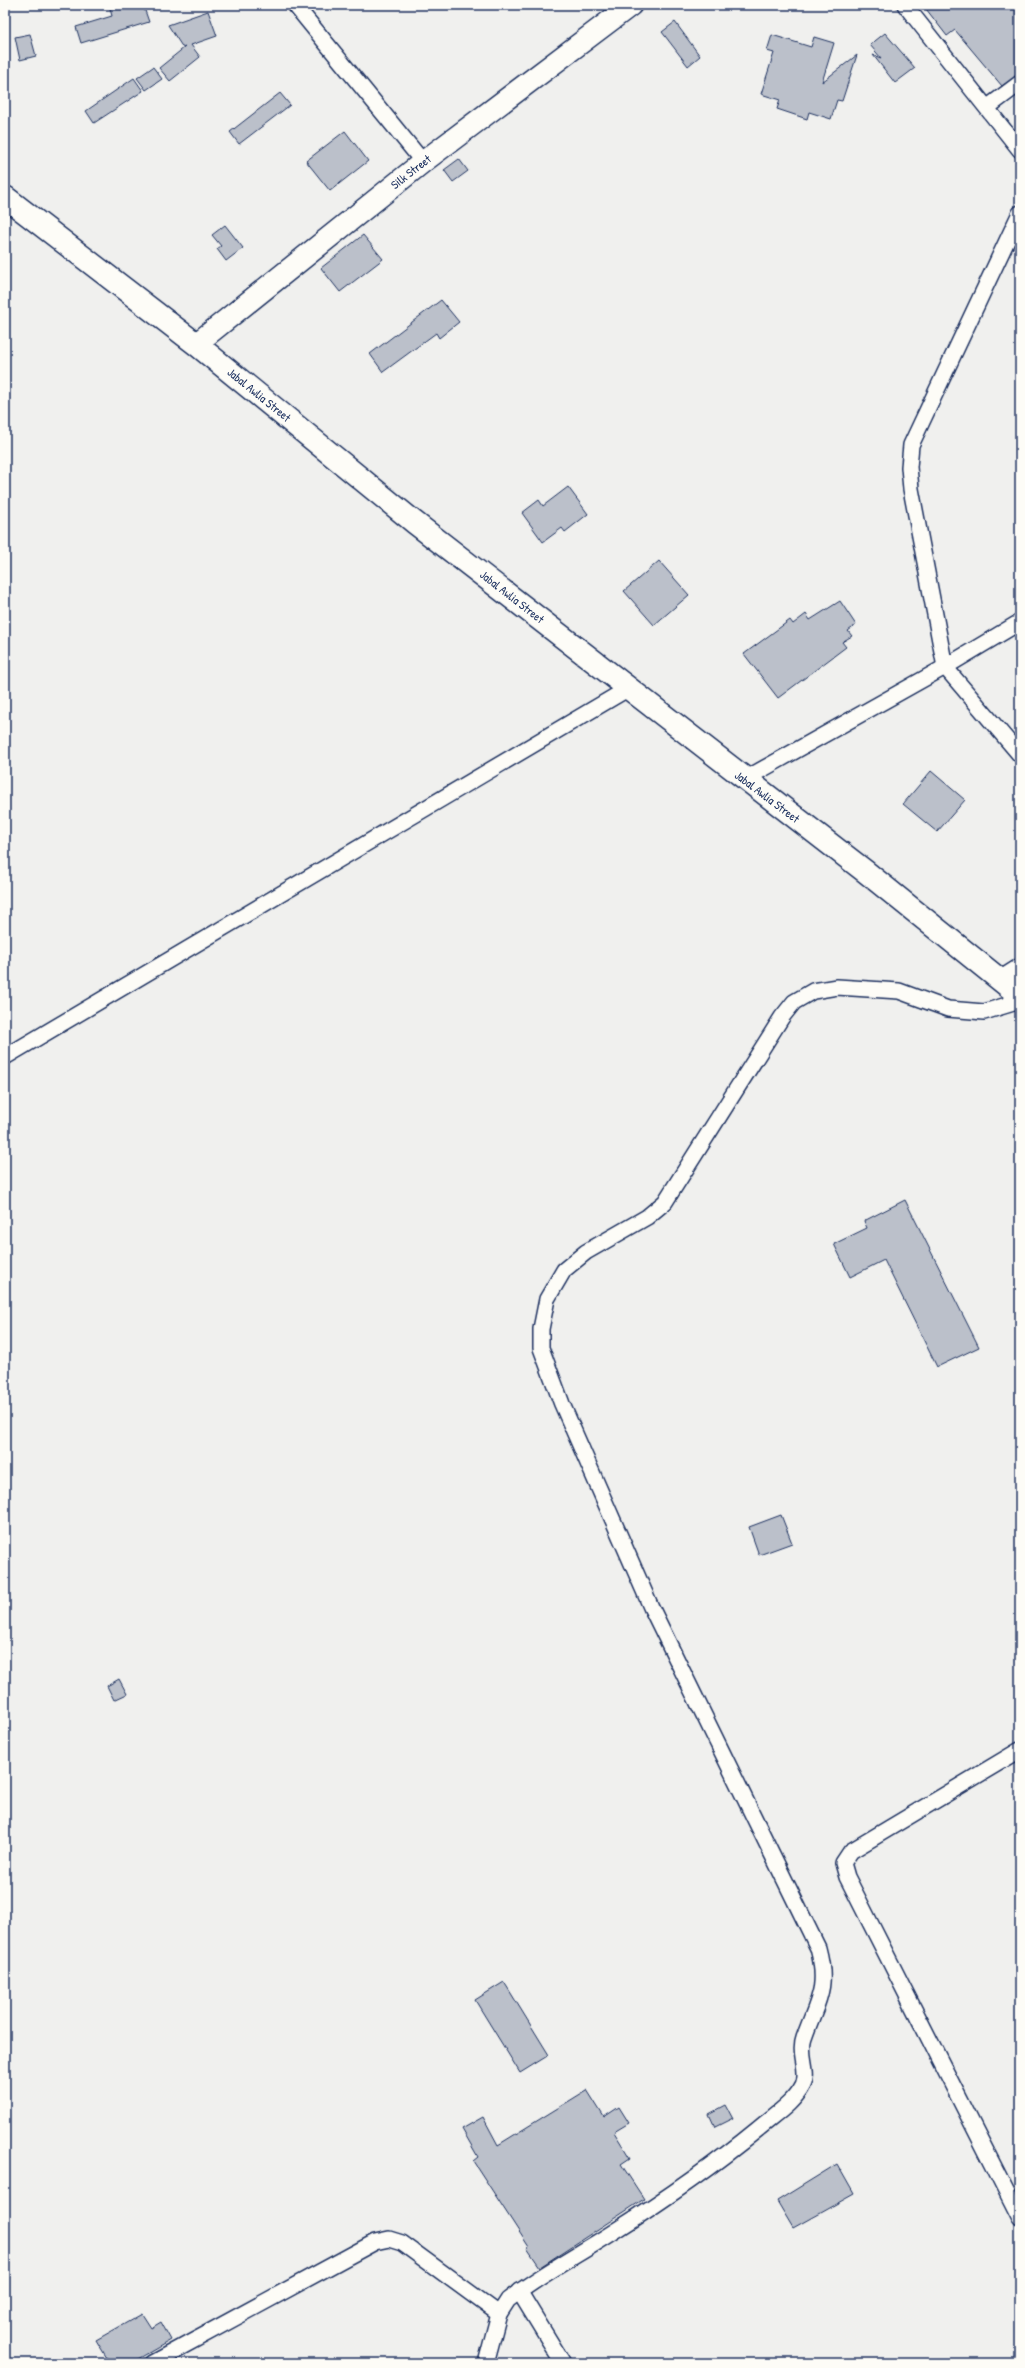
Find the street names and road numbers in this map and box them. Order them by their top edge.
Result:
street label: Silk Street [387,150,435,193]
street label: Jabal Awlia Street [224,364,295,426]
street label: Jabal Awlia Street [477,566,549,628]
street label: Jabal Awlia Street [731,767,804,827]

